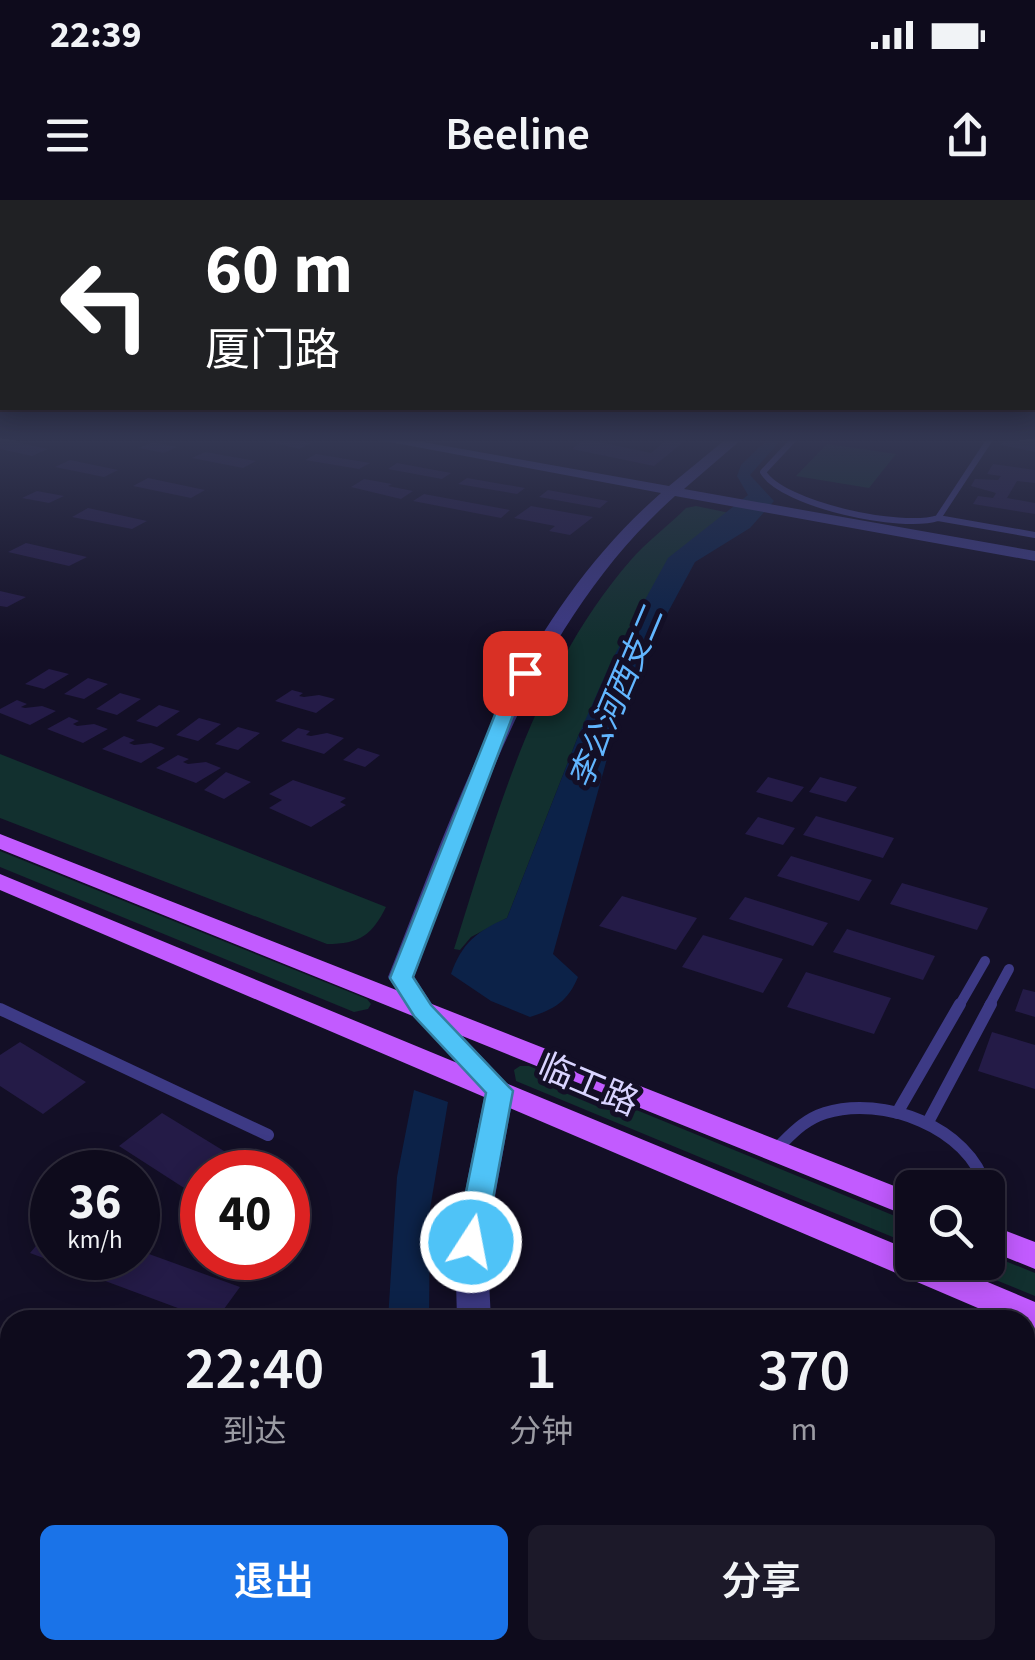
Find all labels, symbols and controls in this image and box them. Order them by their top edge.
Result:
text: 22:39 [50,8,142,62]
text: Beeline [445,103,590,167]
icon: menu [40,108,95,163]
icon: share [940,108,995,163]
text: 60 m [205,220,353,320]
icon: left [40,240,170,370]
text: 厦门路 [205,319,340,383]
water label: 李公河西支二 [558,599,676,795]
pin [483,631,568,716]
icon: arrive [498,646,553,701]
street label: 临工路 [530,1041,646,1129]
speed limit sign: 40 [180,1150,310,1280]
text: 36 [69,1167,121,1238]
map controls [895,1170,1005,1280]
button: search [895,1170,1005,1280]
position arrow [419,1190,523,1294]
text: km/h [67,1222,123,1258]
text: 22:40 [185,1327,324,1412]
text: 1 [526,1327,557,1412]
text: 370 [758,1329,850,1414]
text: m [791,1407,817,1453]
text: 到达 [223,1409,287,1455]
text: 分钟 [509,1409,573,1455]
button: 退出 [40,1525,508,1640]
button: 分享 [528,1525,995,1640]

